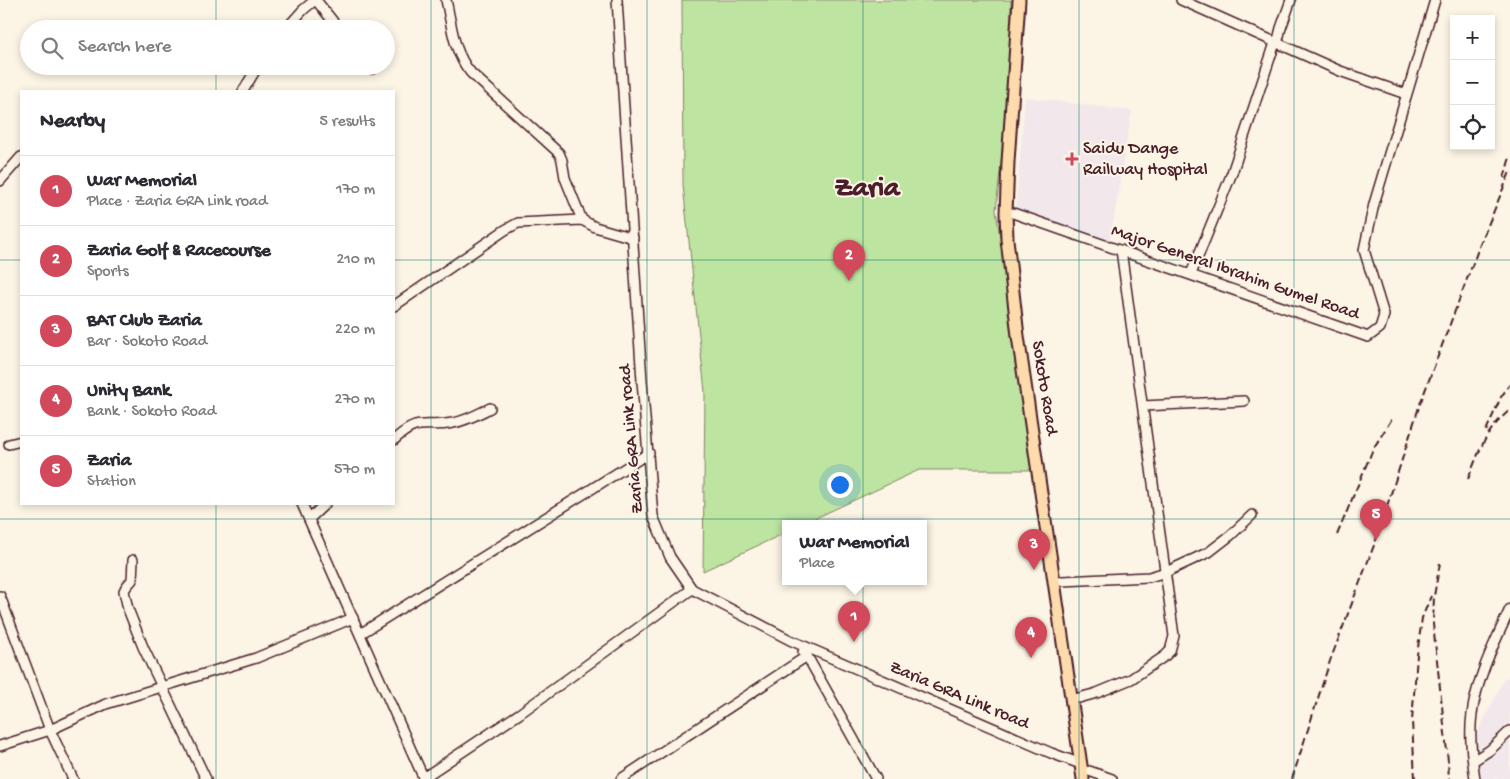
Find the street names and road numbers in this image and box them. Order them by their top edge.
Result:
street label: Major General Ibrahim Gumel Road [1108,221,1363,326]
street label: Sokoto Road [1026,339,1062,438]
street label: Zaria GRA Link road [615,362,649,514]
street label: Zaria GRA Link road [886,657,1033,735]

